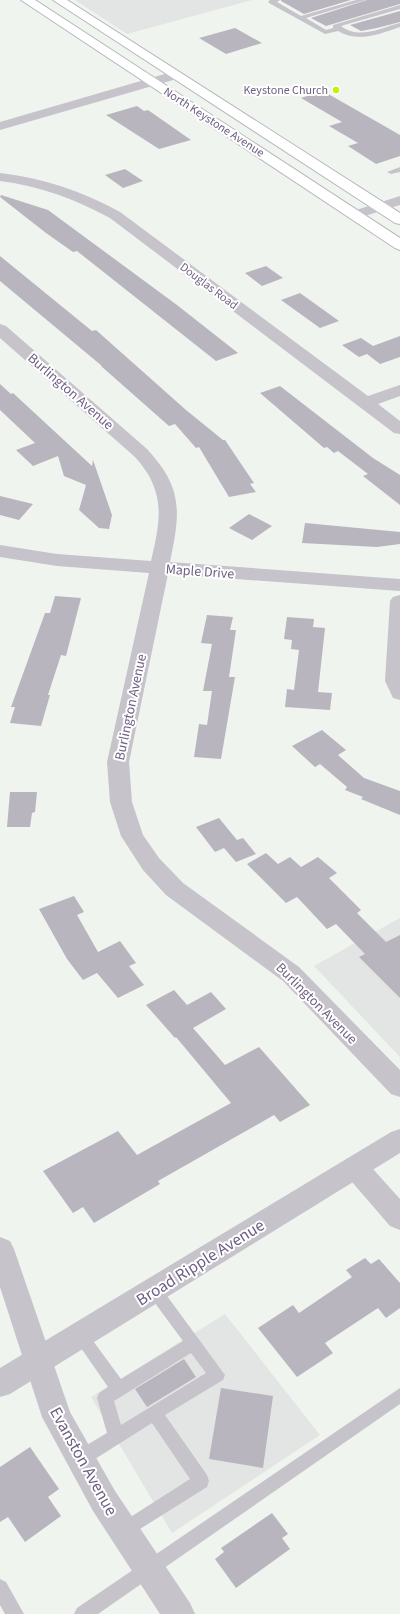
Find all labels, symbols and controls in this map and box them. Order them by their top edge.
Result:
place label: Keystone Church [243,82,328,99]
street label: North Keystone Avenue [160,83,267,161]
marker: Keystone Church [331,85,341,95]
street label: Douglas Road [176,259,241,314]
street label: Burlington Avenue [23,349,118,435]
street label: Maple Drive [165,560,235,584]
street label: Burlington Avenue [110,652,152,762]
street label: Burlington Avenue [271,958,362,1049]
street label: Broad Ripple Avenue [132,1214,269,1312]
street label: Evanston Avenue [43,1403,123,1520]

